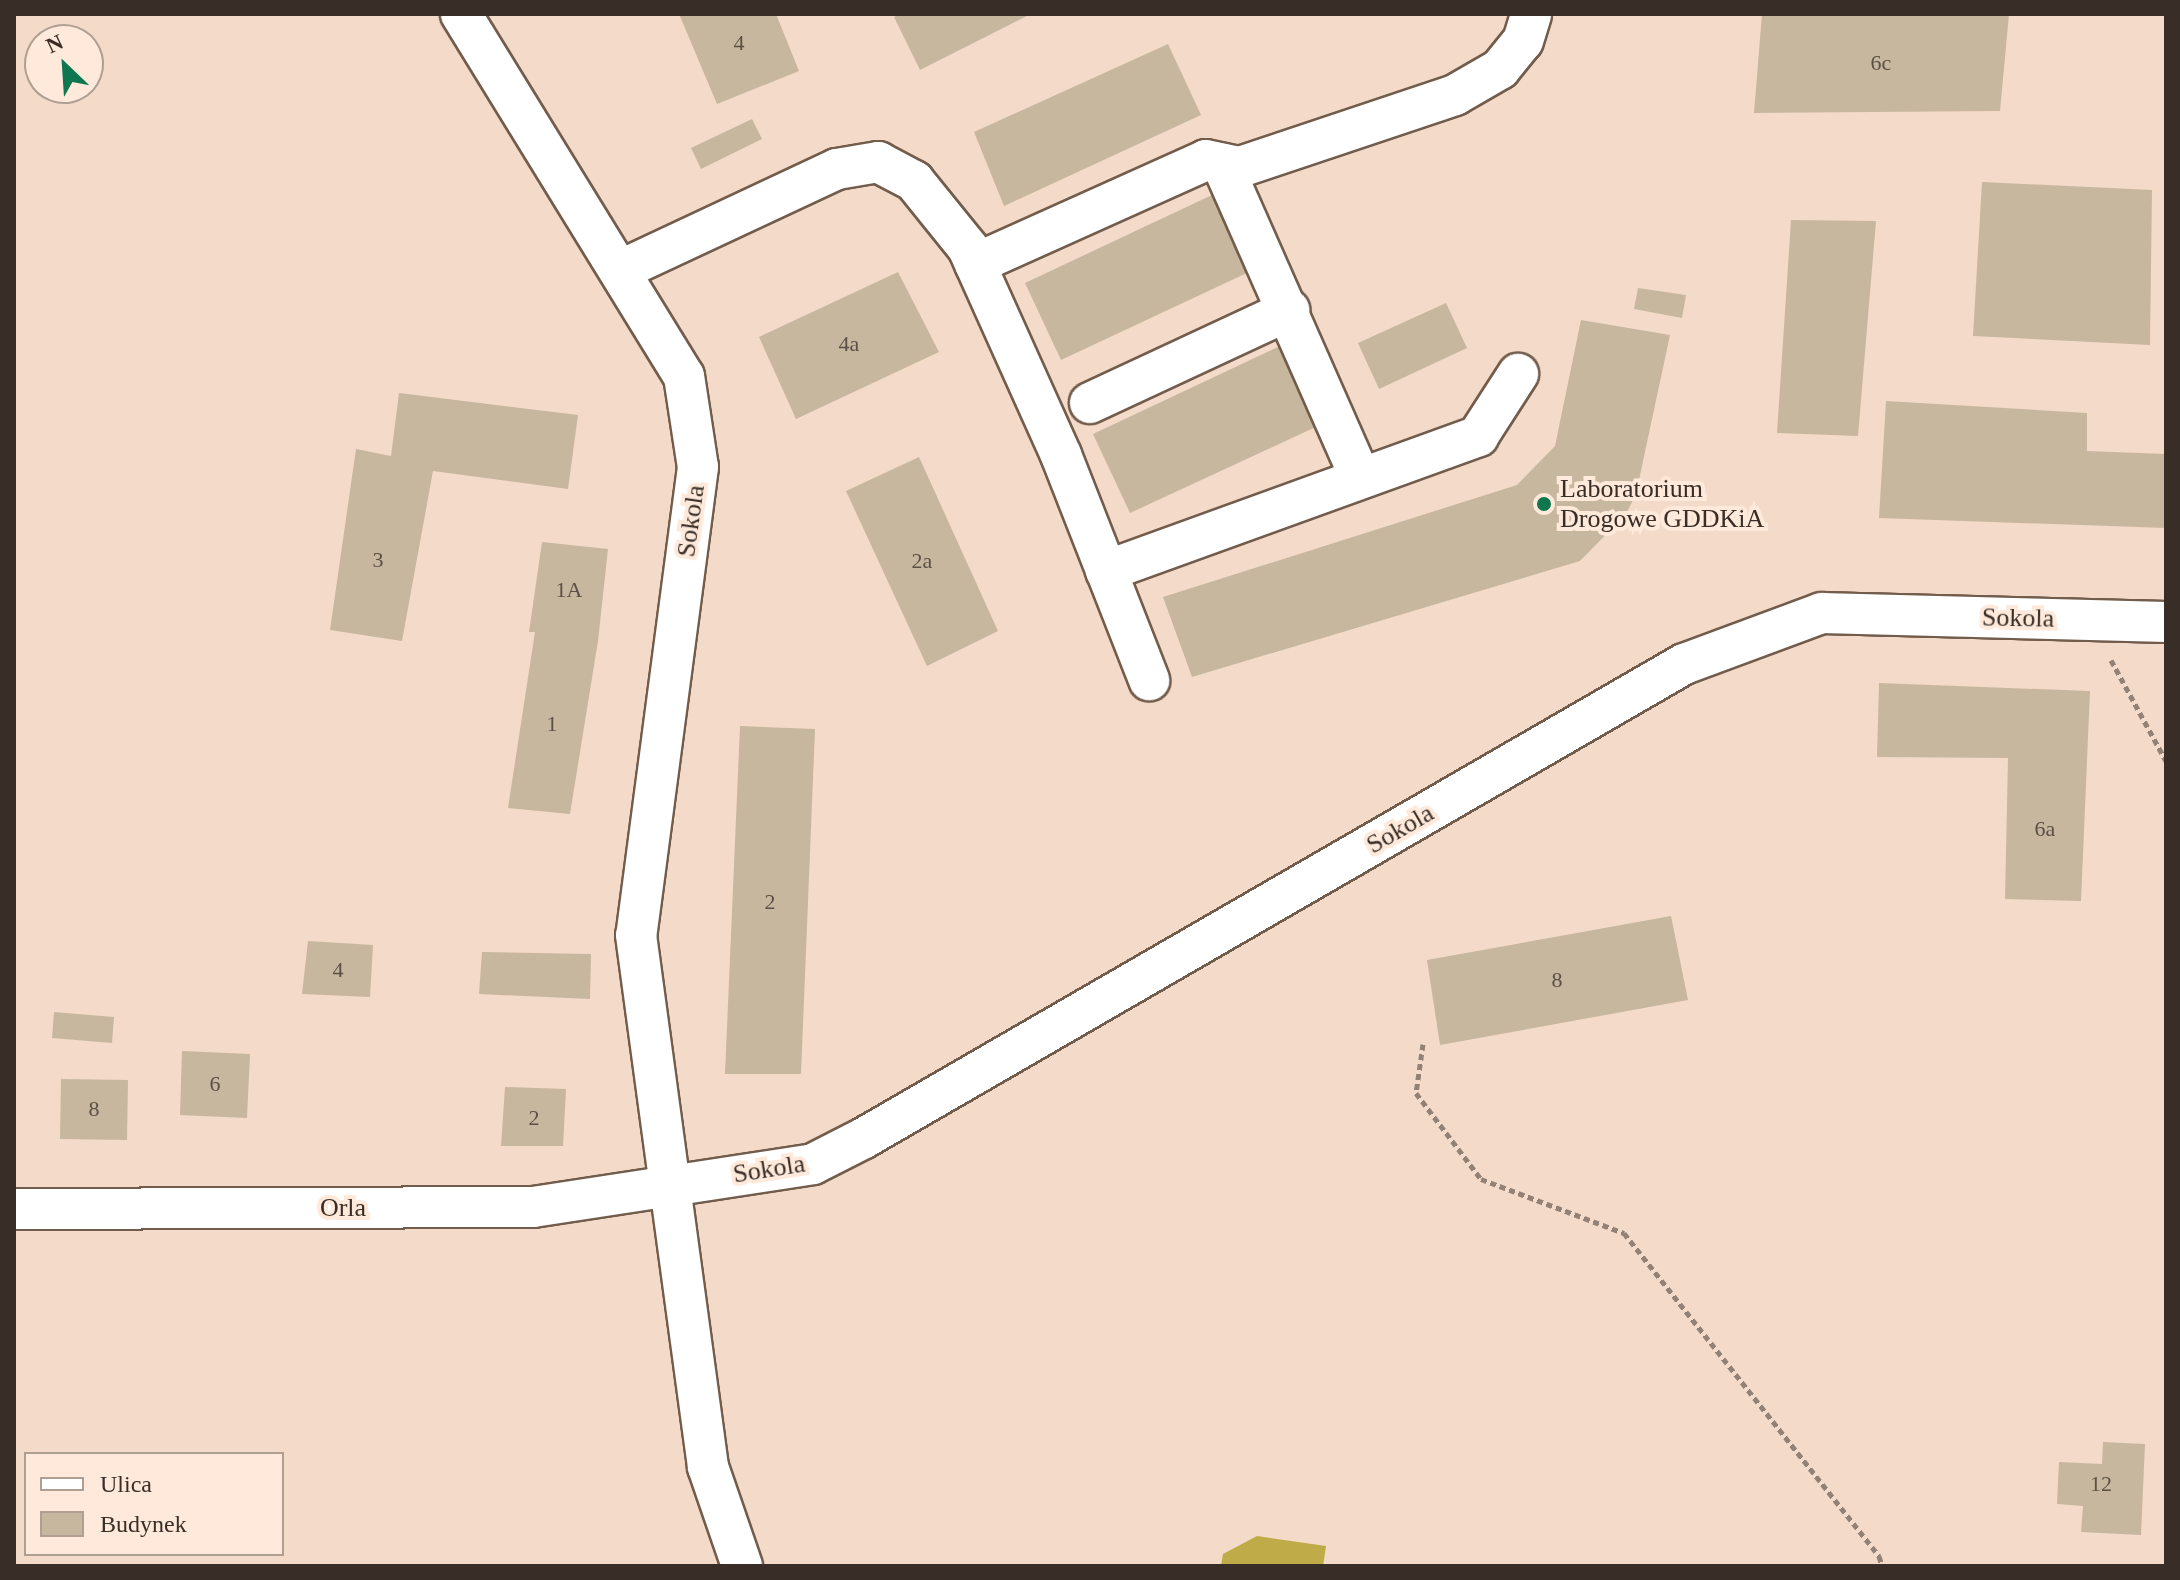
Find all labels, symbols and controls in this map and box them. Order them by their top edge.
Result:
north arrow [24,24,104,104]
text: N [42,29,67,58]
house number: 4 [734,30,744,56]
house number: 6c [1871,50,1891,76]
house number: 4a [839,331,859,357]
place label: Laboratorium Drogowe GDDKiA [1560,473,1764,534]
street label: Sokola [671,483,711,559]
marker: Laboratorium Drogowe GDDKiA [1535,495,1553,513]
house number: 3 [372,547,384,573]
house number: 2a [912,548,932,574]
house number: 1A [556,577,582,603]
street label: Sokola [1982,602,2054,634]
house number: 1 [546,711,558,737]
street label: Sokola [1361,797,1439,861]
house number: 6a [2035,816,2055,842]
house number: 2 [764,889,776,915]
house number: 4 [332,957,344,983]
house number: 8 [1552,967,1562,993]
house number: 6 [210,1071,220,1097]
house number: 8 [88,1096,100,1122]
house number: 2 [528,1105,540,1131]
street label: Sokola [731,1148,807,1190]
street label: Orla [320,1192,366,1224]
legend [24,1452,284,1556]
text: Ulica [100,1471,152,1497]
house number: 12 [2090,1471,2112,1497]
text: Budynek [100,1511,187,1537]

